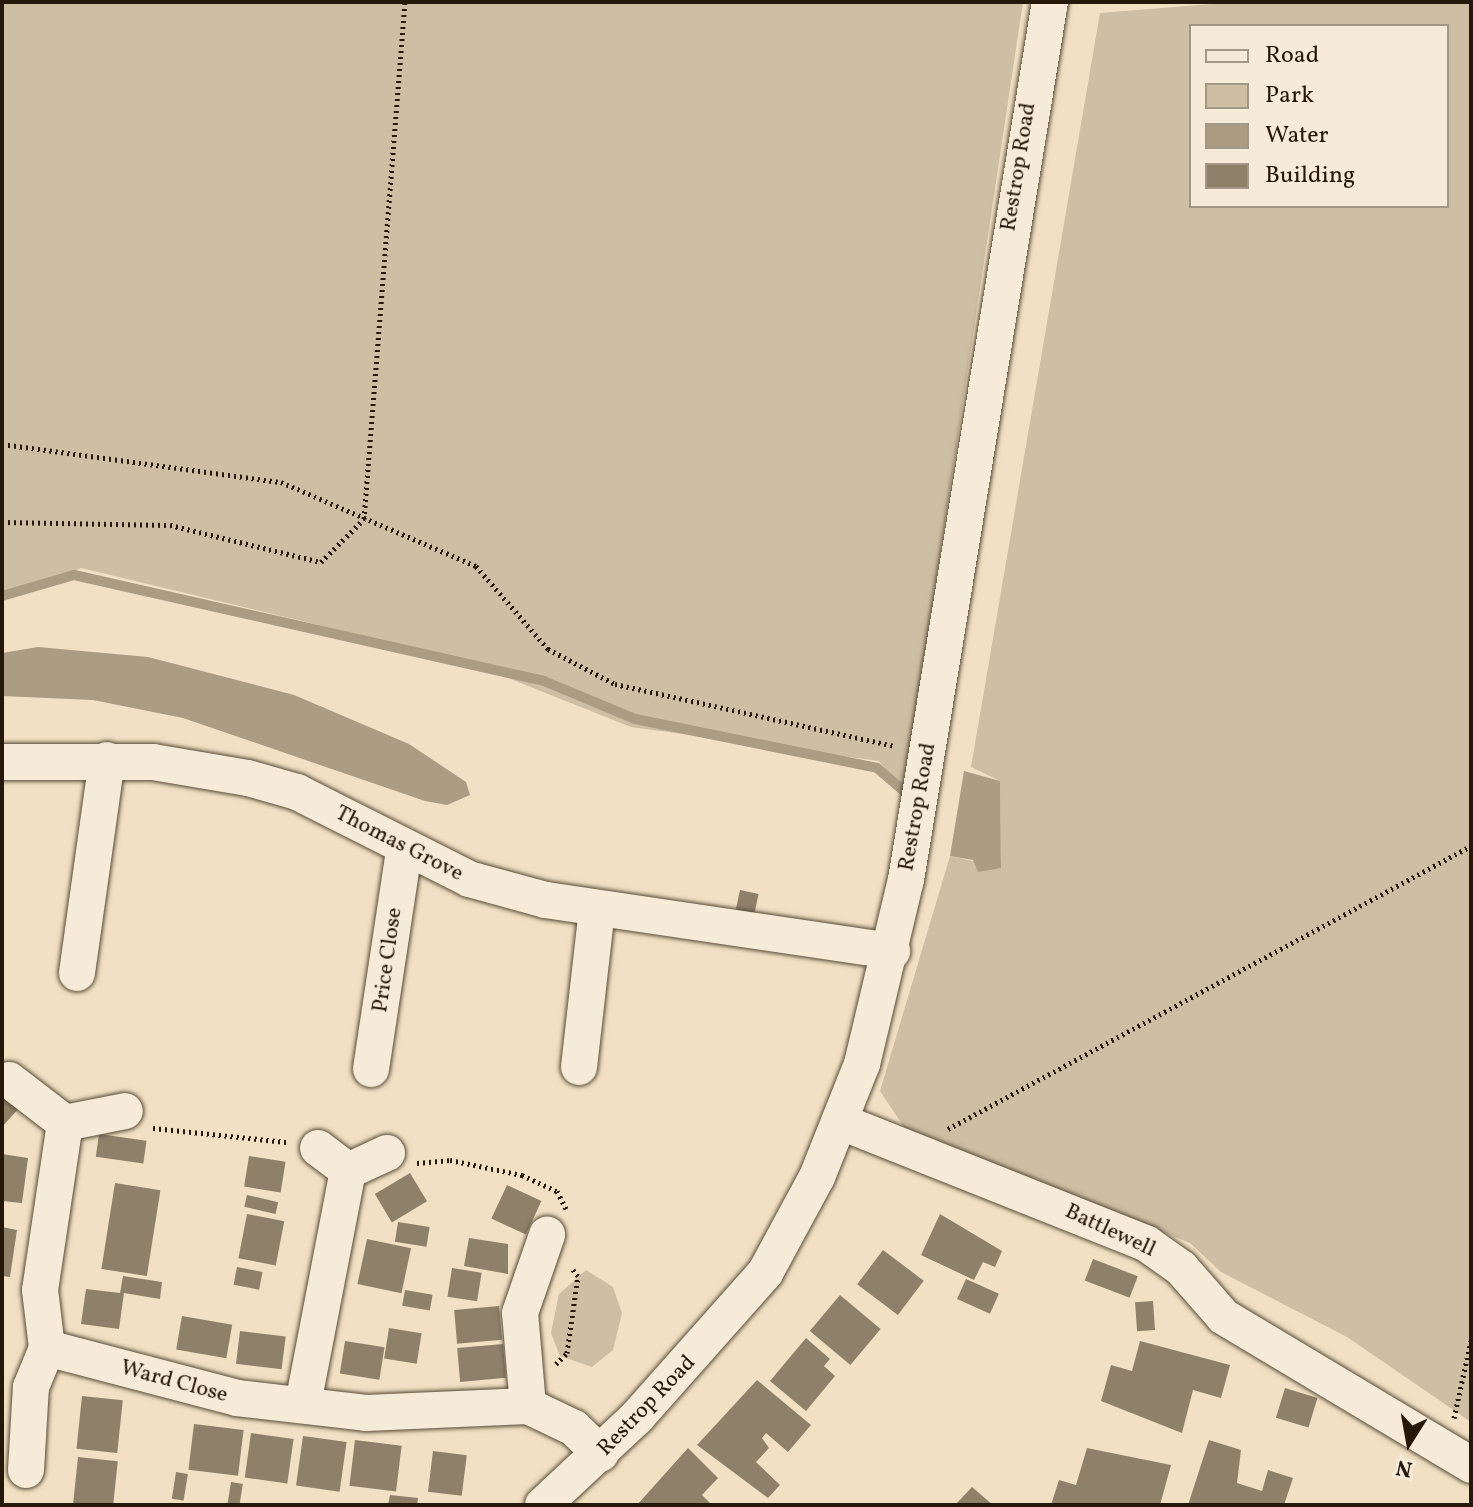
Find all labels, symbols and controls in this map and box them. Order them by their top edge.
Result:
legend [1189,24,1449,208]
text: Road [1265,39,1319,73]
text: Park [1265,79,1314,113]
street label: Restrop Road [996,101,1042,233]
text: Water [1265,119,1329,153]
text: Building [1265,159,1355,193]
street label: Restrop Road [894,741,942,873]
street label: Thomas Grove [331,800,467,888]
street label: Price Close [368,906,408,1014]
street label: Battlewell [1061,1199,1159,1263]
street label: Restrop Road [592,1350,702,1462]
street label: Ward Close [117,1355,231,1409]
north arrow [1369,1403,1449,1483]
text: N [1394,1450,1415,1484]

